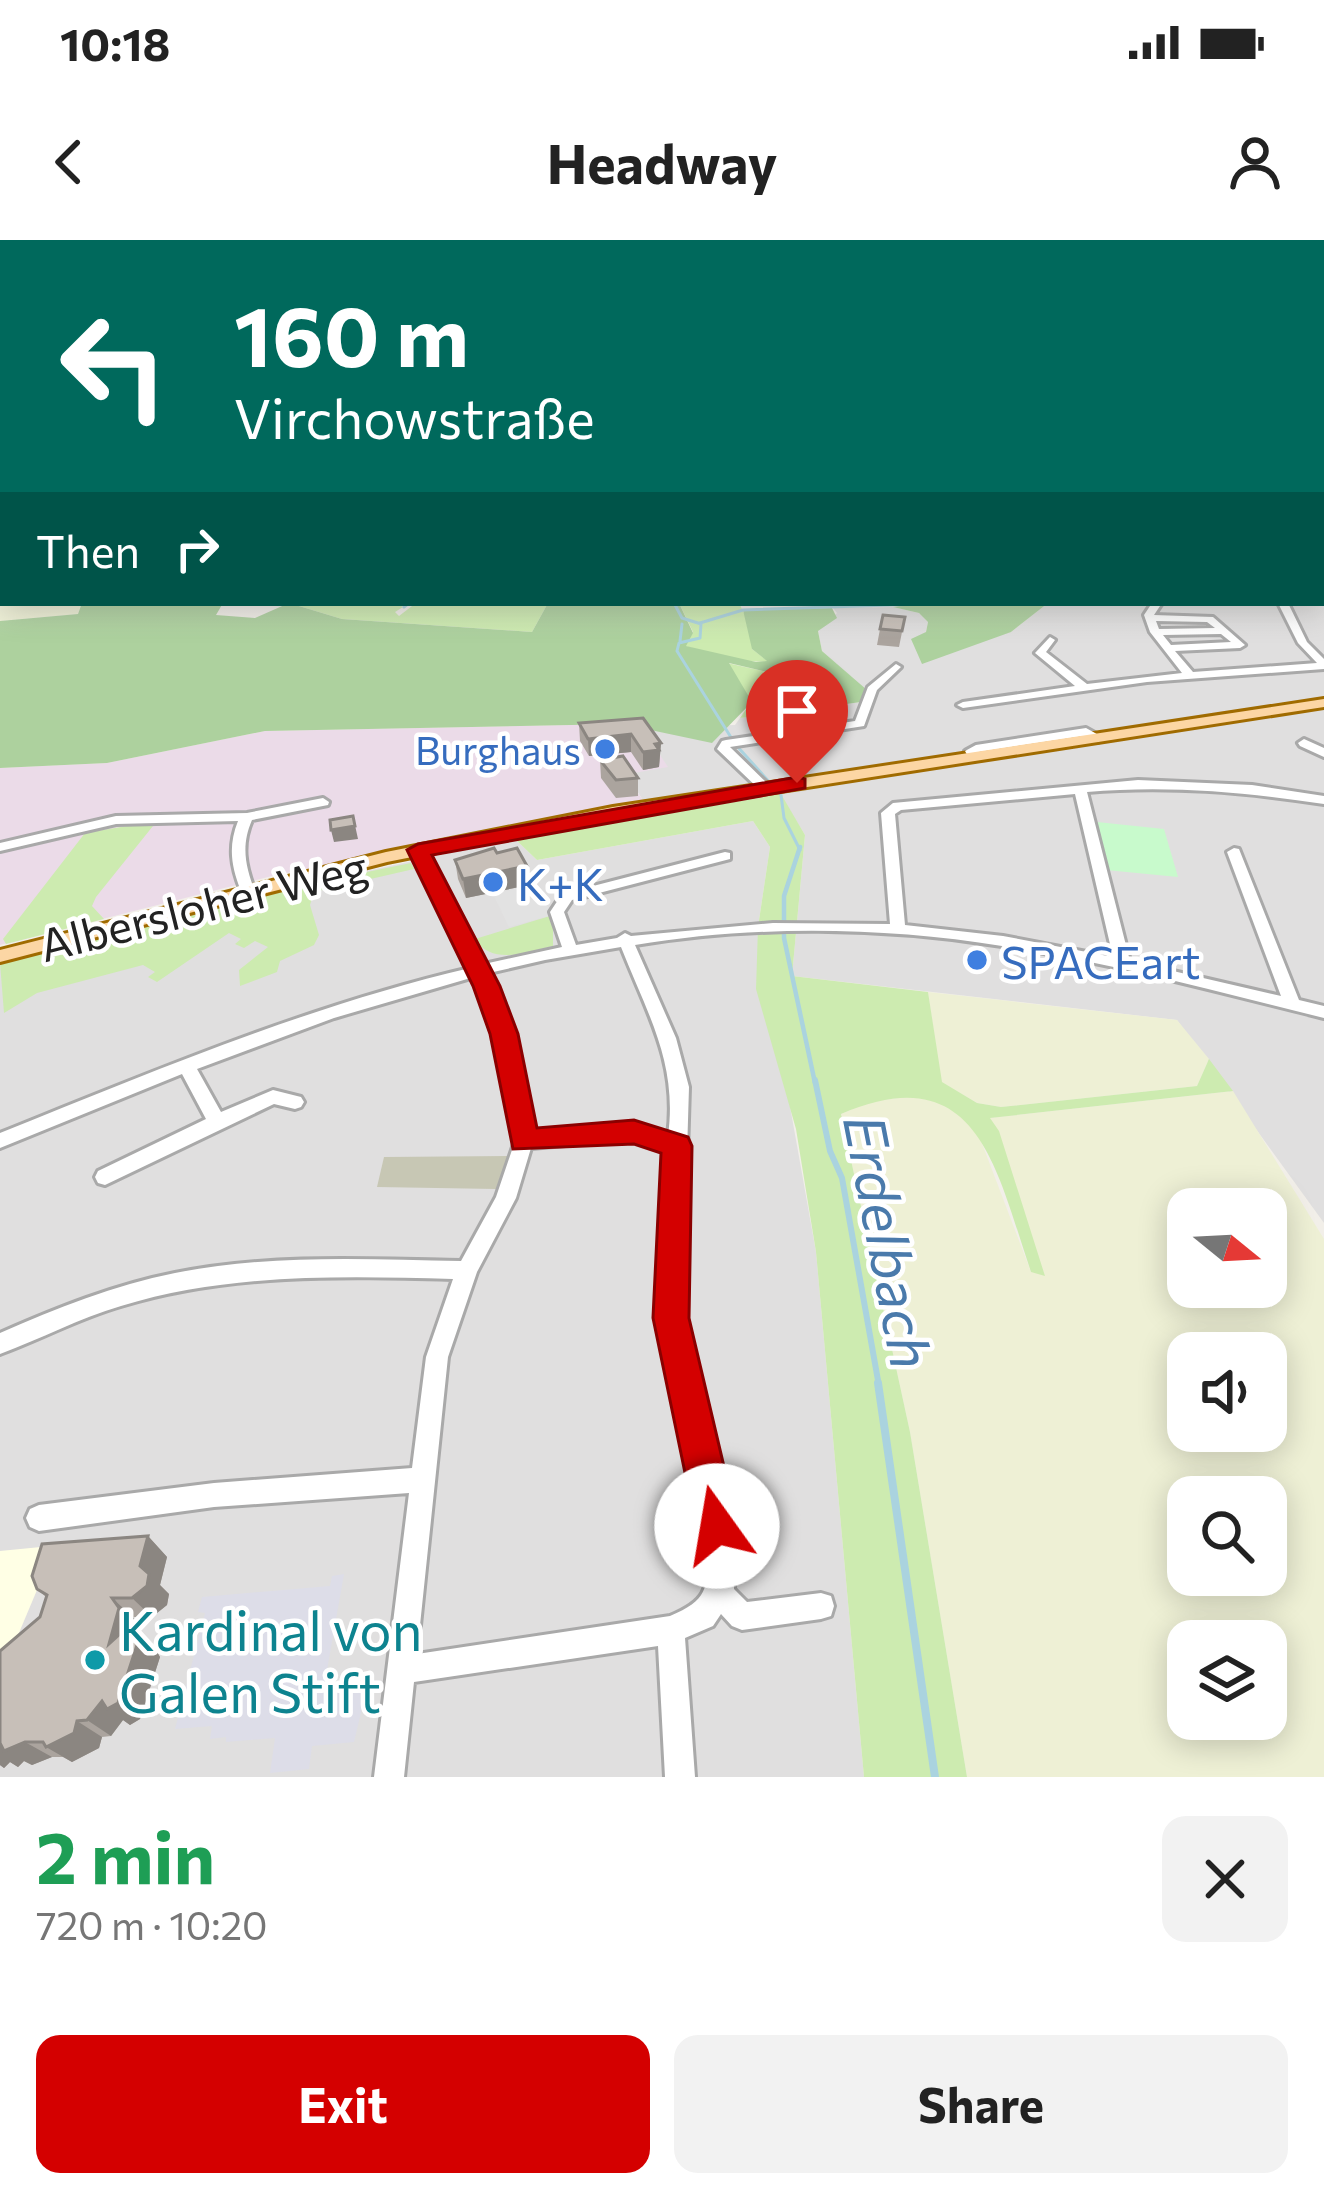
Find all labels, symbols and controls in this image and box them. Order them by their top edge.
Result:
text: 10:18 [60,15,170,70]
icon: back [36,129,102,195]
text: Headway [547,129,777,195]
icon: person [1222,129,1288,195]
text: 160 m [234,282,469,384]
icon: left [36,288,192,444]
text: Virchowstraße [234,384,595,450]
icon: right [164,516,230,582]
text: Then [36,522,140,577]
pin [746,660,848,783]
icon: arrive [764,678,830,744]
place label: Burghaus [415,725,581,773]
marker: Burghaus [592,736,618,762]
street label: Albersloher Weg [33,837,373,971]
place label: K+K [517,855,604,910]
marker: K+K [480,869,506,895]
place label: SPACEart [1001,933,1200,988]
marker: SPACEart [964,947,990,973]
water label: Erdelbach [831,1108,949,1374]
north arrow [1167,1188,1287,1308]
map controls [1167,1188,1287,1740]
button: sound [1167,1332,1287,1452]
position arrow [654,1463,780,1589]
button: search [1167,1476,1287,1596]
place label: Kardinal von Galen Stift [119,1596,422,1724]
button: layers [1167,1620,1287,1740]
marker: Kardinal von Galen Stift [82,1647,108,1673]
text: 2 min [36,1811,215,1899]
button: close [1162,1816,1288,1942]
text: 720 m · 10:20 [36,1900,268,1948]
button: Exit [36,2035,650,2173]
button: Share [674,2035,1288,2173]

